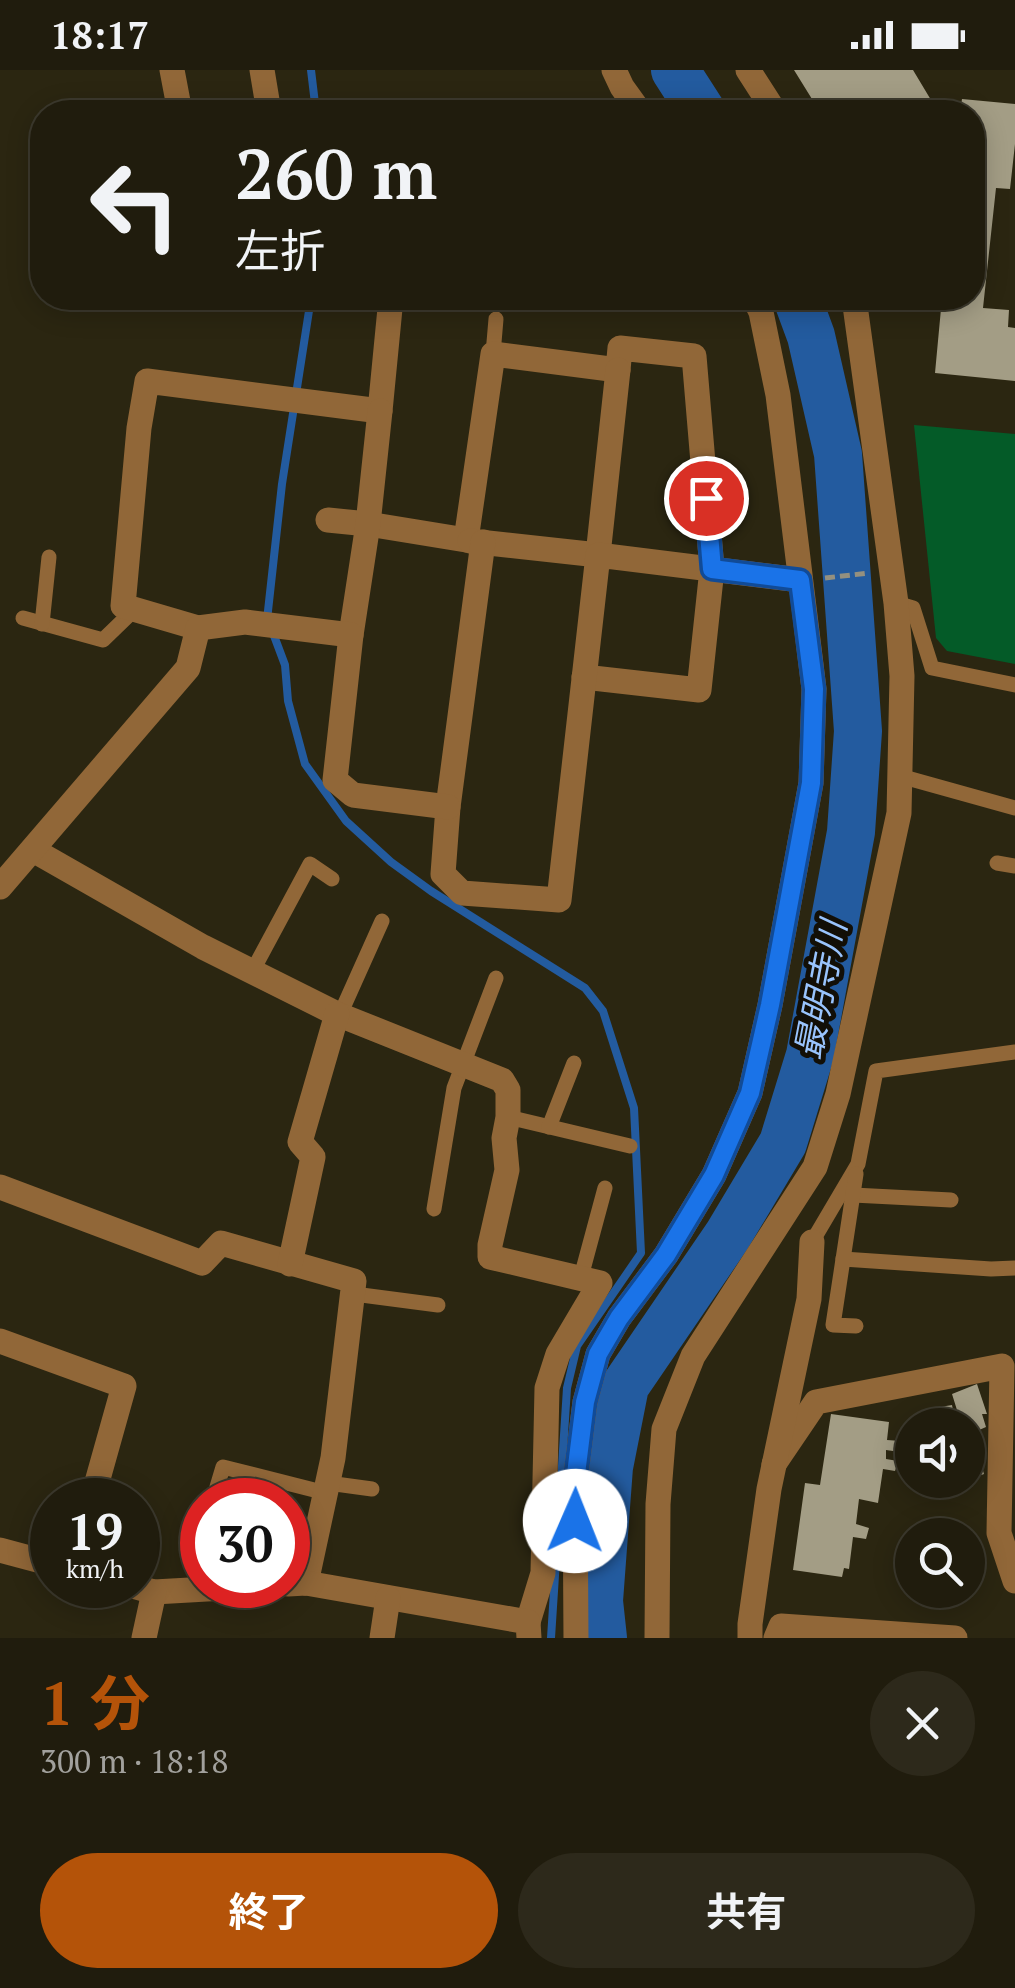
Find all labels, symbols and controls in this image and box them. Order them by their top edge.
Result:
text: 18:17 [50,10,149,60]
text: 260 m [235,126,437,219]
icon: left [70,140,200,270]
text: 左折 [235,220,325,280]
pin [664,456,749,541]
icon: arrive [679,471,734,526]
water label: 最明寺川 [784,913,857,1063]
map controls [895,1408,985,1608]
button: sound [895,1408,985,1498]
position arrow [523,1469,627,1573]
speed limit sign: 30 [180,1478,310,1608]
text: 19 [67,1498,123,1564]
button: search [895,1518,985,1608]
text: km/h [66,1552,124,1585]
text: 1 分 [40,1663,150,1742]
button: close [870,1671,975,1776]
text: 300 m · 18:18 [40,1740,228,1782]
button: 終了 [40,1853,498,1968]
button: 共有 [518,1853,975,1968]

